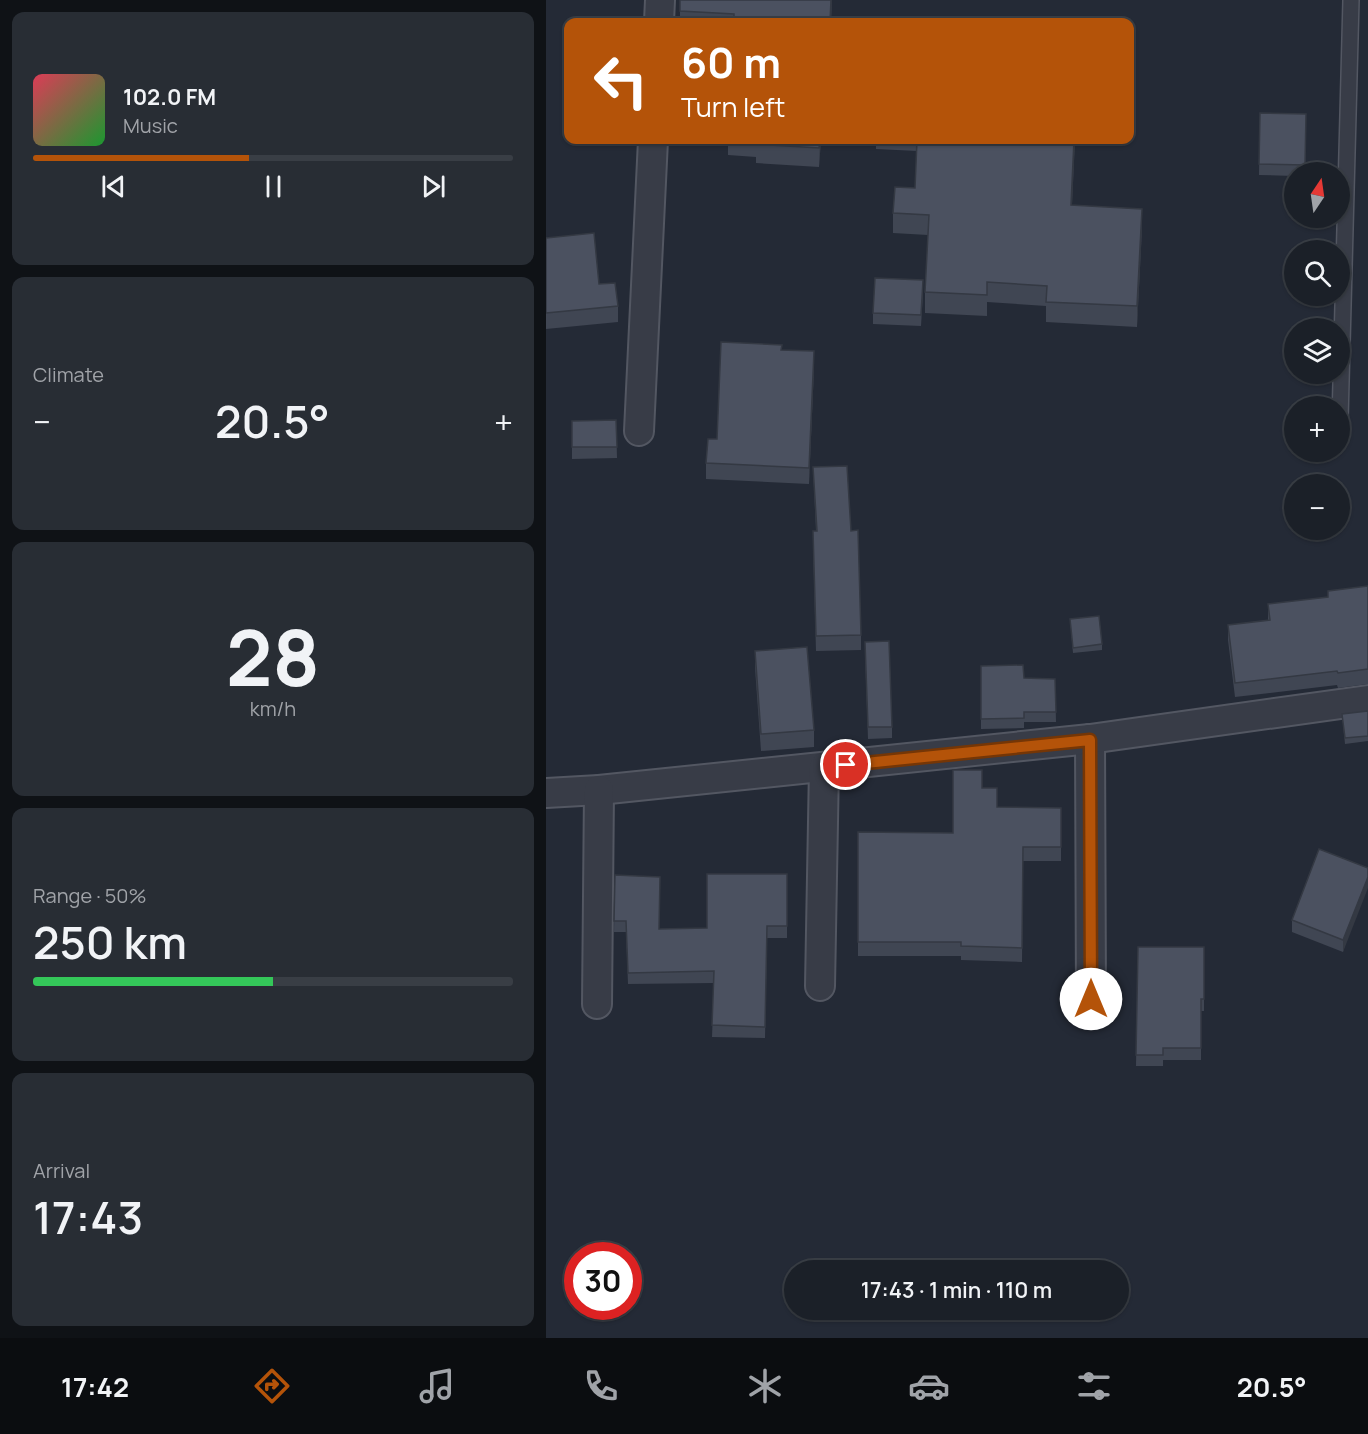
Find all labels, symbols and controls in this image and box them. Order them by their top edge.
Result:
text: 60 m [681,33,781,91]
icon: left [582,42,660,120]
text: 102.0 FM [123,82,216,112]
text: Turn left [681,88,785,125]
text: Music [123,112,178,139]
north arrow [1284,162,1350,228]
map controls [1284,162,1350,540]
icon: previous [97,170,130,203]
icon: pause [257,170,290,203]
icon: next [417,170,450,203]
button: search [1284,240,1350,306]
button: layers [1284,318,1350,384]
text: Climate [33,361,104,388]
text: 20.5° [215,390,330,452]
button: + [1284,396,1350,462]
text: − [33,399,51,444]
text: + [494,399,513,444]
button: − [1284,474,1350,540]
text: 28 [226,603,320,709]
text: km/h [250,695,296,722]
pin [820,739,871,790]
icon: arrive [829,748,862,781]
text: Range · 50% [33,882,146,909]
text: 250 km [33,911,187,973]
position arrow [1059,967,1123,1031]
text: Arrival [33,1157,90,1184]
text: 17:43 [33,1186,143,1248]
speed limit sign: 30 [564,1242,642,1320]
text: 17:43 · 1 min · 110 m [861,1275,1052,1305]
icon: directions [251,1365,293,1407]
icon: music [416,1365,458,1407]
icon: phone [580,1365,622,1407]
icon: climate [744,1365,786,1407]
icon: car [908,1365,950,1407]
icon: filters [1073,1365,1115,1407]
text: 17:42 [61,1368,129,1405]
text: 20.5° [1237,1368,1307,1405]

